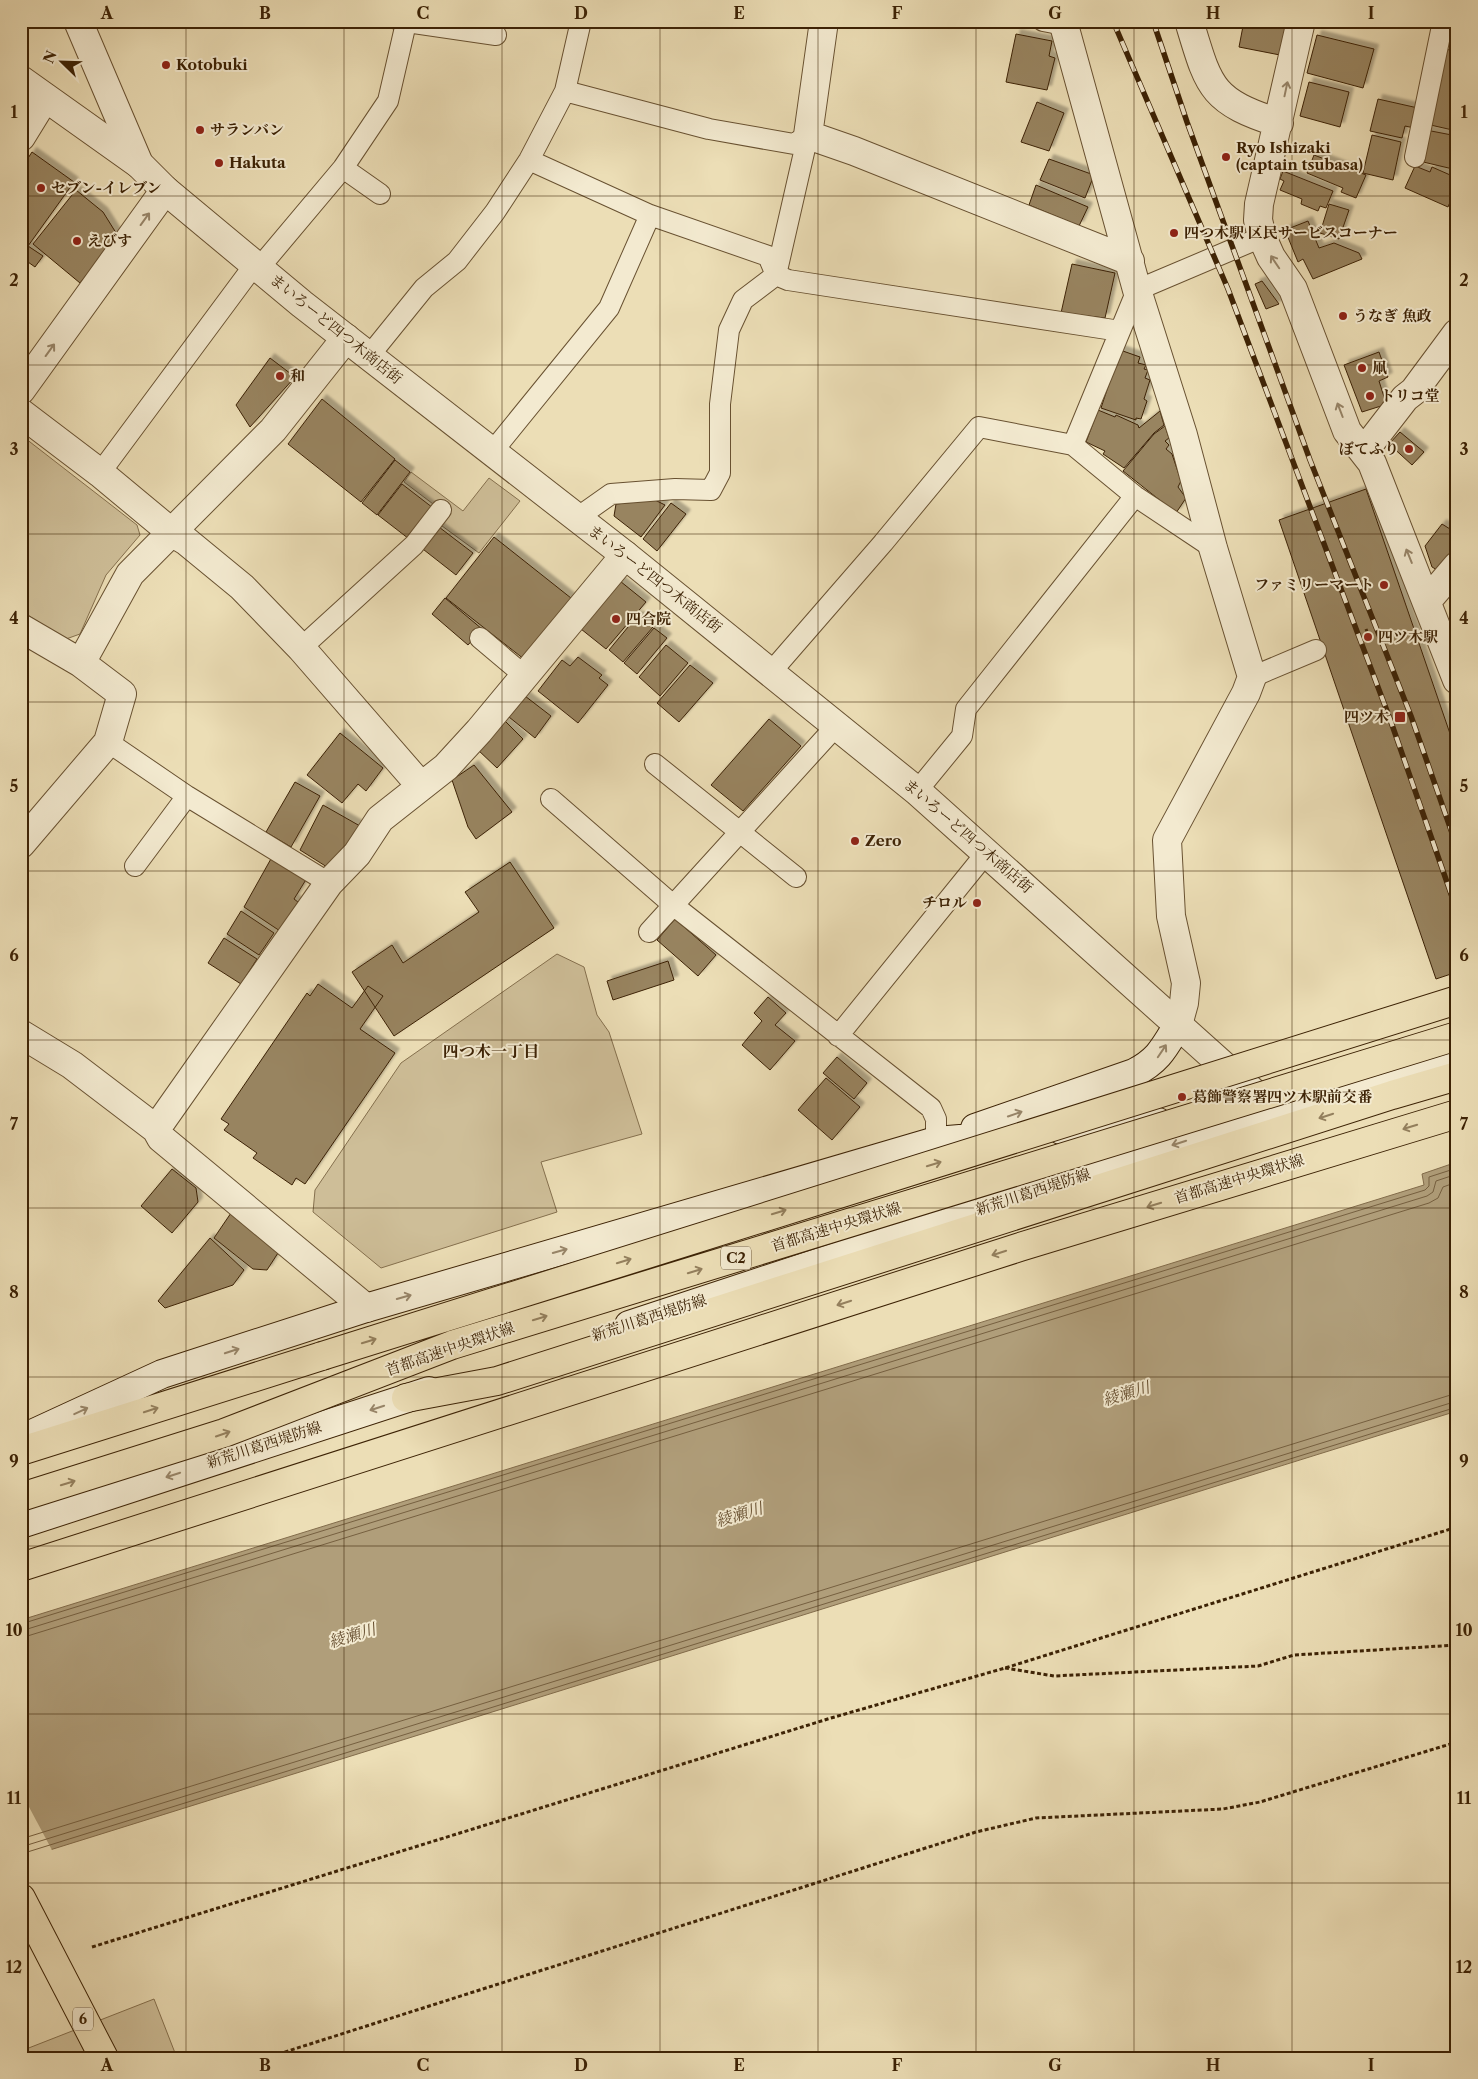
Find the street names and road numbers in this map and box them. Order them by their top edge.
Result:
street label: まいろーど四つ木商店街 [266,269,406,388]
street label: まいろーど四つ木商店街 [584,520,726,637]
street label: まいろーど四つ木商店街 [900,774,1037,897]
street label: 首都高速中央環状線 [1172,1150,1306,1207]
street label: 新荒川葛西堤防線 [973,1164,1093,1219]
street label: 首都高速中央環状線 [769,1198,903,1255]
road number: C2 [721,1246,751,1270]
street label: 新荒川葛西堤防線 [589,1290,709,1345]
street label: 首都高速中央環状線 [383,1318,517,1379]
street label: 新荒川葛西堤防線 [204,1417,324,1472]
road number: 6 [73,2008,93,2030]

